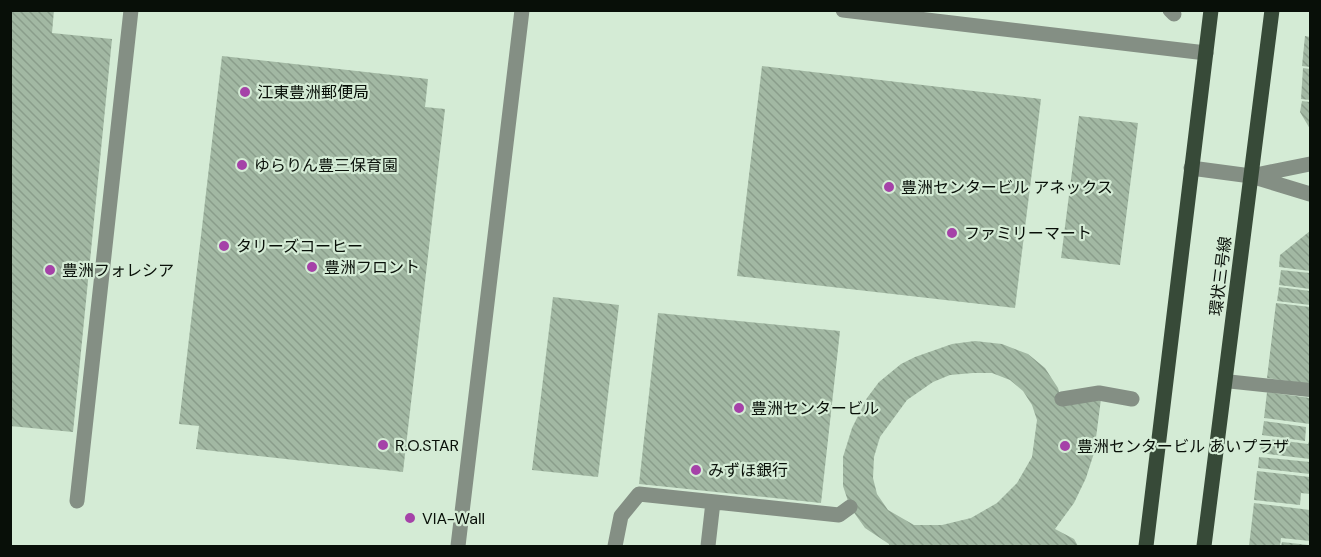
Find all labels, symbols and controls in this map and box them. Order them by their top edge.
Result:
place label: 江東豊洲郵便局 [257,82,369,103]
marker: 江東豊洲郵便局 [238,85,252,99]
place label: ゆらりん豊三保育園 [254,155,398,176]
marker: ゆらりん豊三保育園 [235,158,249,172]
place label: 豊洲センタービル アネックス [901,177,1113,198]
marker: 豊洲センタービル アネックス [882,180,896,194]
place label: ファミリーマート [964,223,1092,244]
marker: ファミリーマート [945,226,959,240]
street label: 環状三号線 [1205,235,1236,317]
place label: タリーズコーヒー [236,236,363,257]
marker: タリーズコーヒー [217,239,231,253]
place label: 豊洲フロント [324,257,420,278]
place label: 豊洲フォレシア [62,260,174,281]
marker: 豊洲フロント [305,260,319,274]
marker: 豊洲フォレシア [43,263,57,277]
place label: 豊洲センタービル [751,398,879,419]
marker: 豊洲センタービル [732,401,746,415]
place label: R.O.STAR [395,435,459,456]
place label: 豊洲センタービル あいプラザ [1077,436,1289,457]
marker: R.O.STAR [376,438,390,452]
marker: 豊洲センタービル あいプラザ [1058,439,1072,453]
place label: みずほ銀行 [708,460,788,481]
marker: みずほ銀行 [689,463,703,477]
place label: VIA-Wall [422,508,485,529]
marker: VIA-Wall [403,511,417,525]

